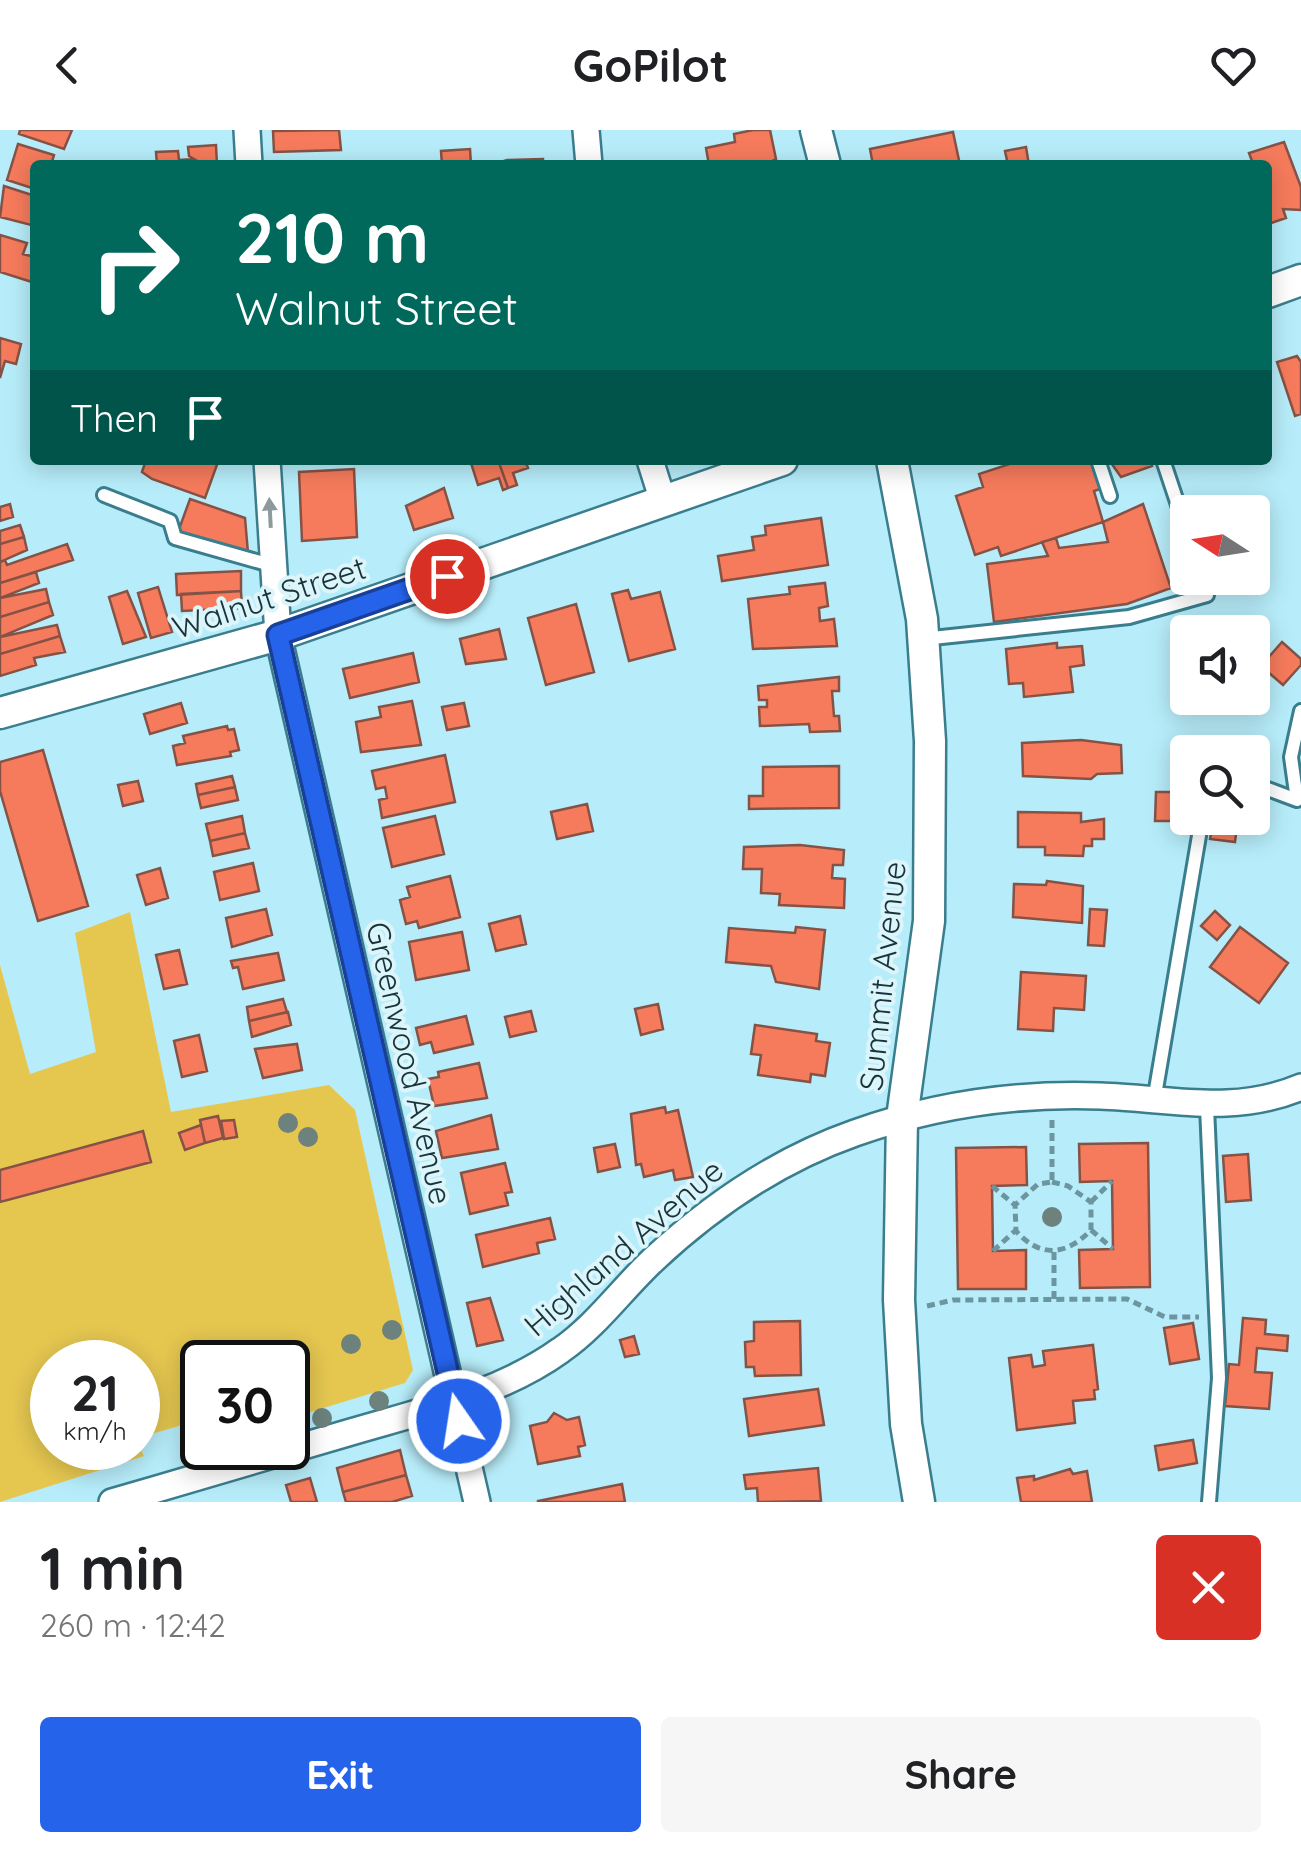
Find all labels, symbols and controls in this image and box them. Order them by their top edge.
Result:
text: GoPilot [573,37,728,93]
icon: back [40,38,95,93]
icon: heart [1206,38,1261,93]
text: 210 m [235,193,429,281]
icon: right [70,200,200,330]
text: Walnut Street [235,280,518,336]
icon: arrive [178,390,233,445]
text: Then [70,394,158,442]
north arrow [1170,495,1270,595]
map controls [1170,495,1270,835]
one-way arrow [262,496,278,528]
pin [405,534,490,619]
street label: Walnut Street [167,547,371,647]
icon: arrive [420,549,475,604]
button: sound [1170,615,1270,715]
button: search [1170,735,1270,835]
street label: Summit Avenue [850,859,914,1093]
street label: Greenwood Avenue [358,918,462,1208]
street label: Highland Avenue [515,1150,731,1344]
speed limit sign: 30 [180,1340,310,1470]
text: 21 [71,1361,119,1424]
position arrow [407,1369,511,1473]
text: km/h [63,1415,127,1446]
text: 1 min [40,1530,185,1605]
button: close [1156,1535,1261,1640]
text: 260 m · 12:42 [40,1605,226,1645]
button: Exit [40,1717,641,1832]
button: Share [661,1717,1261,1832]

